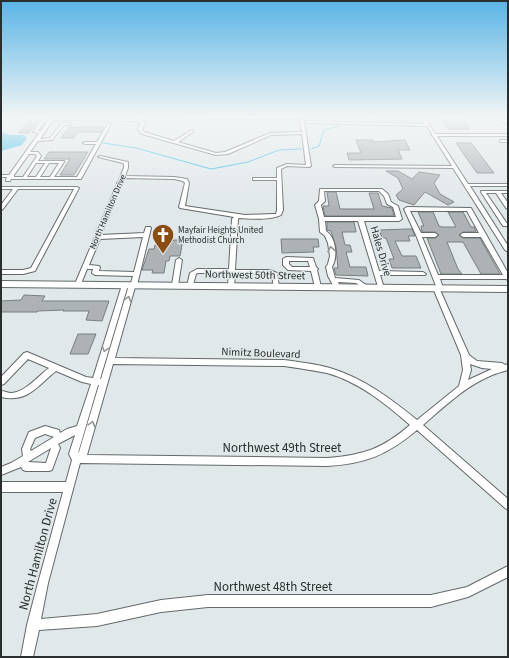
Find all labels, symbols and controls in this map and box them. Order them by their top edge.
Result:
street label: North Hamilton Drive [86,172,130,251]
church icon: Mayfair Heights United Methodist Church [150,222,176,255]
place label: Mayfair Heights United Methodist Church [178,224,263,247]
street label: Hales Drive [367,224,395,278]
one-way arrow [327,246,336,252]
street label: Northwest 50th Street [205,267,306,283]
one-way arrow [123,296,132,303]
street label: Nimitz Boulevard [221,344,301,362]
one-way arrow [101,345,110,352]
one-way arrow [87,421,96,428]
street label: Northwest 49th Street [223,439,342,457]
street label: North Hamilton Drive [14,496,62,612]
street label: Northwest 48th Street [214,578,333,596]

